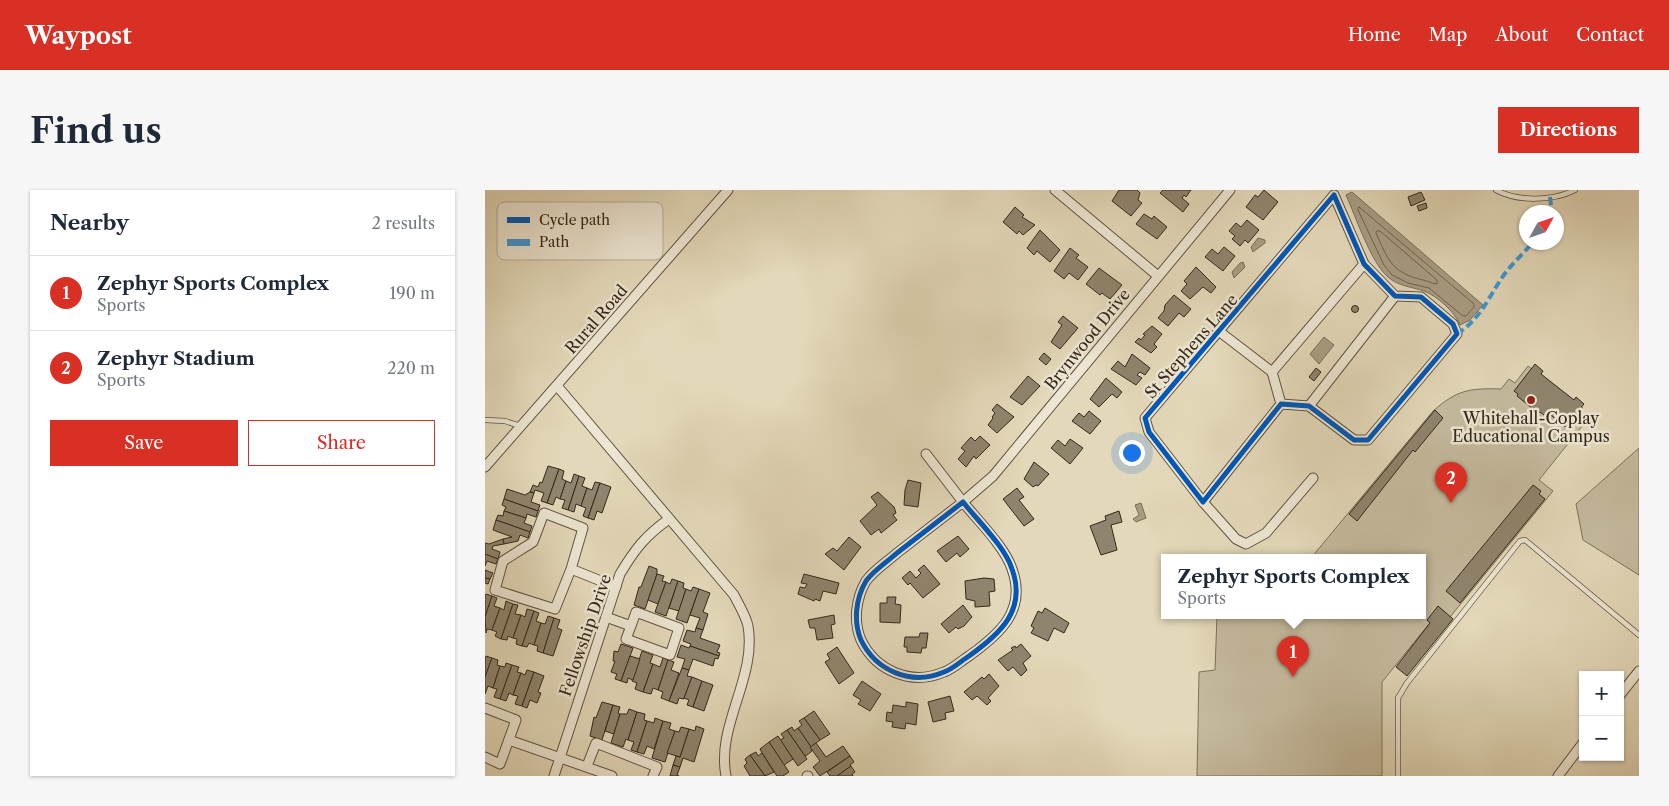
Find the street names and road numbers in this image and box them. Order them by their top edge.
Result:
street label: Rural Road [560,280,632,358]
street label: Brynwood Drive [1040,284,1134,394]
street label: St Stephens Lane [1140,290,1242,402]
street label: Fellowship Drive [555,571,615,699]

